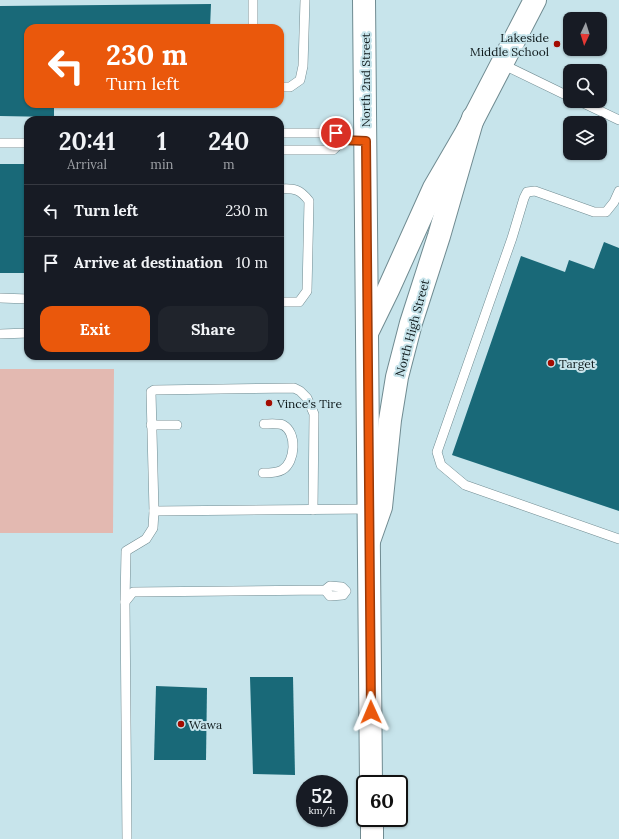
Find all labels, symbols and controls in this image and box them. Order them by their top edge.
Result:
north arrow [563,12,607,56]
map controls [563,12,607,160]
place label: Lakeside Middle School [470,30,549,59]
street label: North 2nd Street [358,32,373,127]
text: 230 m [106,37,188,73]
marker: Lakeside Middle School [552,39,562,49]
icon: left [40,40,92,92]
button: search [563,64,607,108]
text: Turn left [106,72,179,95]
pin [319,116,353,150]
button: layers [563,116,607,160]
icon: arrive [325,122,347,144]
text: 20:41 [59,126,116,157]
text: 1 [157,126,167,157]
text: 240 [208,126,249,157]
text: Arrival [67,156,107,173]
text: min [150,156,173,173]
text: m [223,156,235,173]
icon: left [40,200,62,222]
text: Turn left [74,201,138,220]
text: 230 m [225,201,268,220]
icon: arrive [40,252,62,274]
text: Arrive at destination [74,253,223,272]
text: 10 m [236,253,268,272]
street label: North High Street [392,277,432,378]
button: Exit [40,306,150,352]
button: Share [158,306,268,352]
place label: Target [559,356,596,371]
marker: Target [546,358,556,368]
place label: Vince's Tire [276,396,342,411]
marker: Vince's Tire [264,398,274,408]
position arrow [350,691,392,733]
place label: Wawa [189,717,222,732]
marker: Wawa [176,719,186,729]
speed limit sign: 60 [356,775,408,827]
text: 52 [311,783,333,808]
text: km/h [308,804,336,817]

